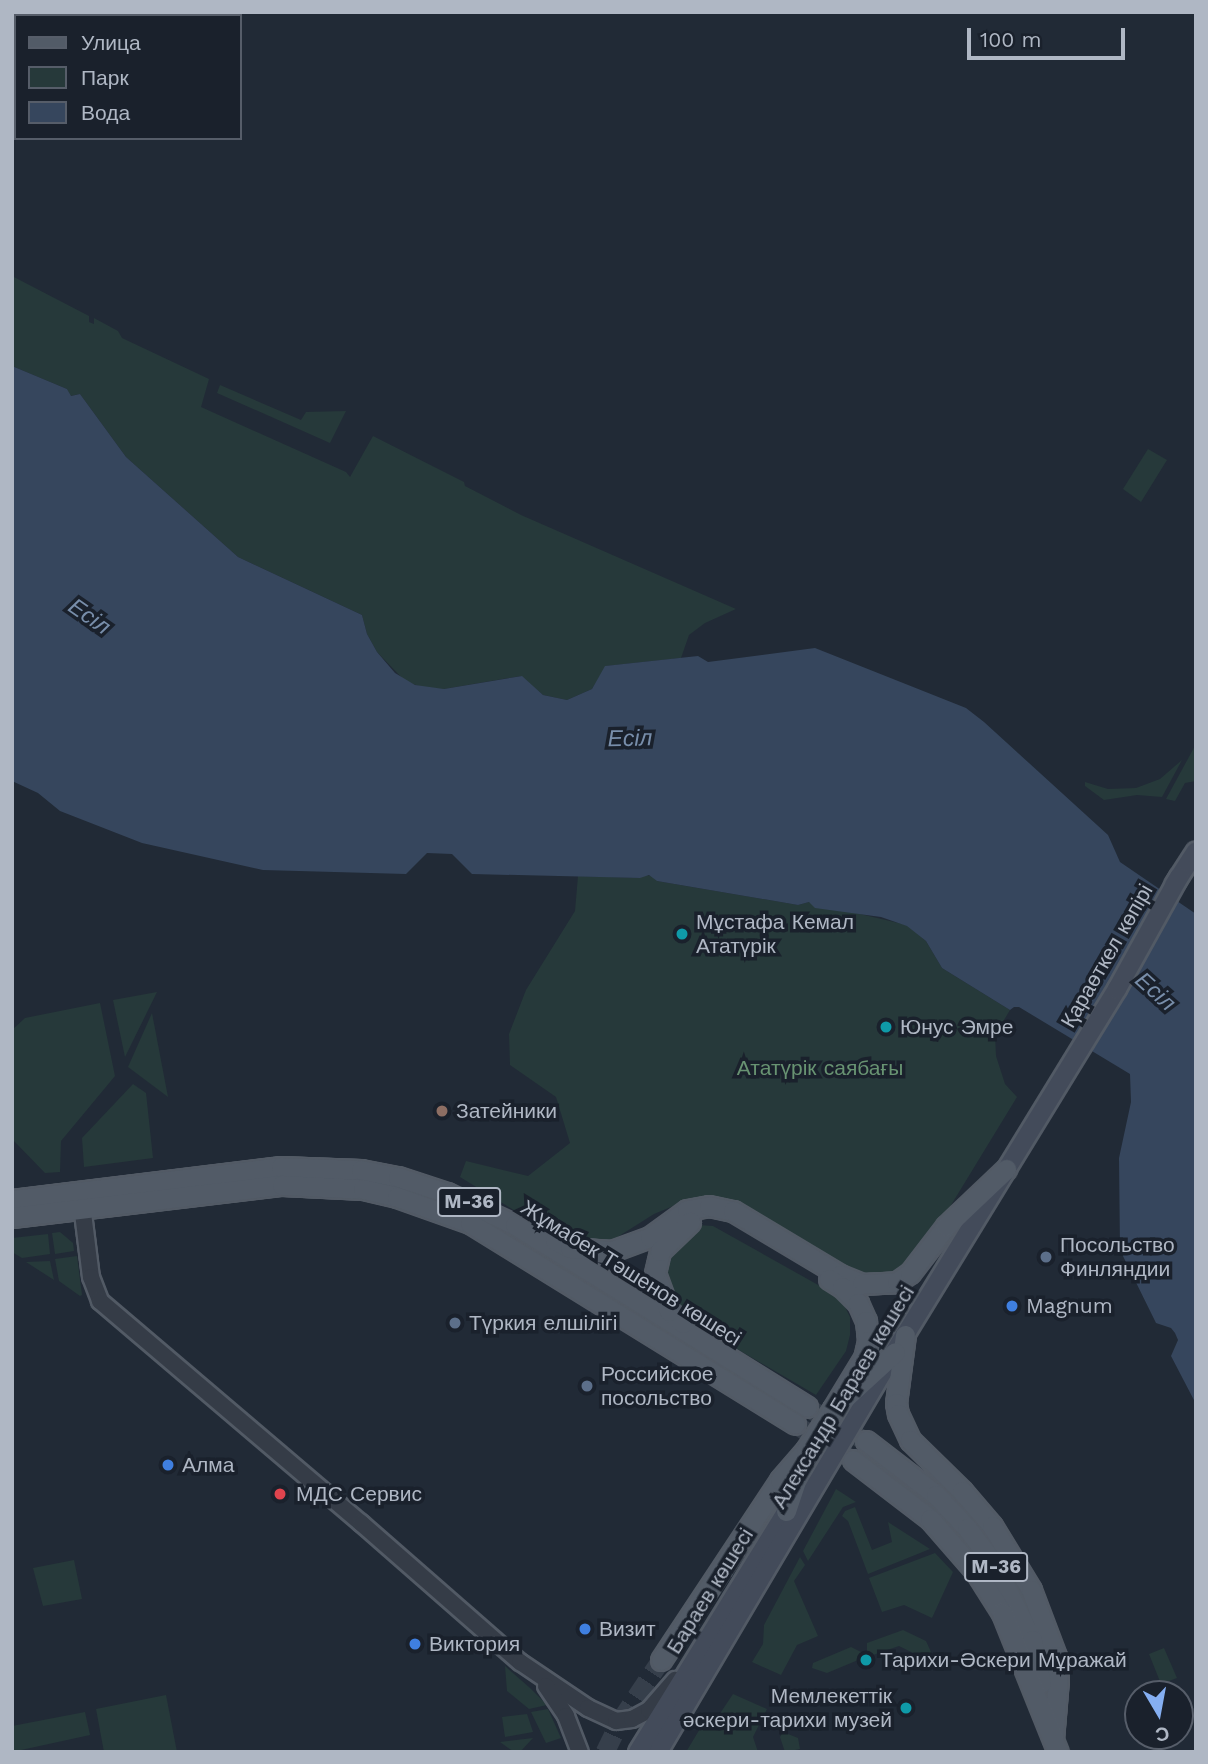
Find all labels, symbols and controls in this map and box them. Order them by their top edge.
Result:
legend [14,14,242,140]
scale bar [970,14,1128,58]
text: 100 m [980,27,1042,52]
text: Улица [81,30,141,55]
text: Парк [81,65,129,90]
text: Вода [81,100,130,125]
water label: Есіл [63,593,115,641]
water label: Есіл [607,725,653,753]
street label: Қараөткел көпірі [1056,880,1158,1032]
place label: Мұстафа Кемал Ататүрік [696,909,854,959]
marker: Мұстафа Кемал Ататүрік [674,926,690,942]
water label: Есіл [1129,967,1181,1017]
place label: Юнус Эмре [900,1014,1013,1040]
marker: Юнус Эмре [878,1019,894,1035]
park label: Ататүрік саябағы [737,1055,903,1081]
place label: Затейники [456,1098,557,1124]
marker: Затейники [434,1103,450,1119]
road number: M-36 [436,1186,502,1218]
street label: Жұмабек Тәшенов көшесі [516,1195,746,1351]
place label: Посольство Финляндии [1060,1232,1175,1282]
marker: Посольство Финляндии [1038,1249,1054,1265]
street label: Александр Бараев көшесі [766,1281,920,1513]
place label: Magnum [1026,1293,1113,1319]
marker: Magnum [1004,1298,1020,1314]
place label: Түркия елшілігі [469,1310,617,1336]
marker: Түркия елшілігі [447,1315,463,1331]
place label: Российское посольство [601,1361,714,1411]
marker: Российское посольство [579,1378,595,1394]
place label: Алма [182,1452,234,1478]
marker: Алма [160,1457,176,1473]
place label: МДС Сервис [296,1481,422,1507]
marker: МДС Сервис [270,1484,290,1504]
street label: Бараев көшесі [661,1524,759,1658]
road number: M-36 [963,1552,1029,1582]
place label: Визит [599,1616,656,1642]
marker: Визит [577,1621,593,1637]
place label: Виктория [429,1631,520,1657]
marker: Виктория [407,1636,423,1652]
place label: Тарихи-Әскери Мұражай [880,1647,1127,1673]
marker: Тарихи-Әскери Мұражай [858,1652,874,1668]
north arrow [1124,1680,1194,1750]
place label: Мемлекеттік әскери-тарихи музей [683,1683,892,1733]
marker: Мемлекеттік әскери-тарихи музей [898,1700,914,1716]
text: С [1154,1722,1171,1747]

